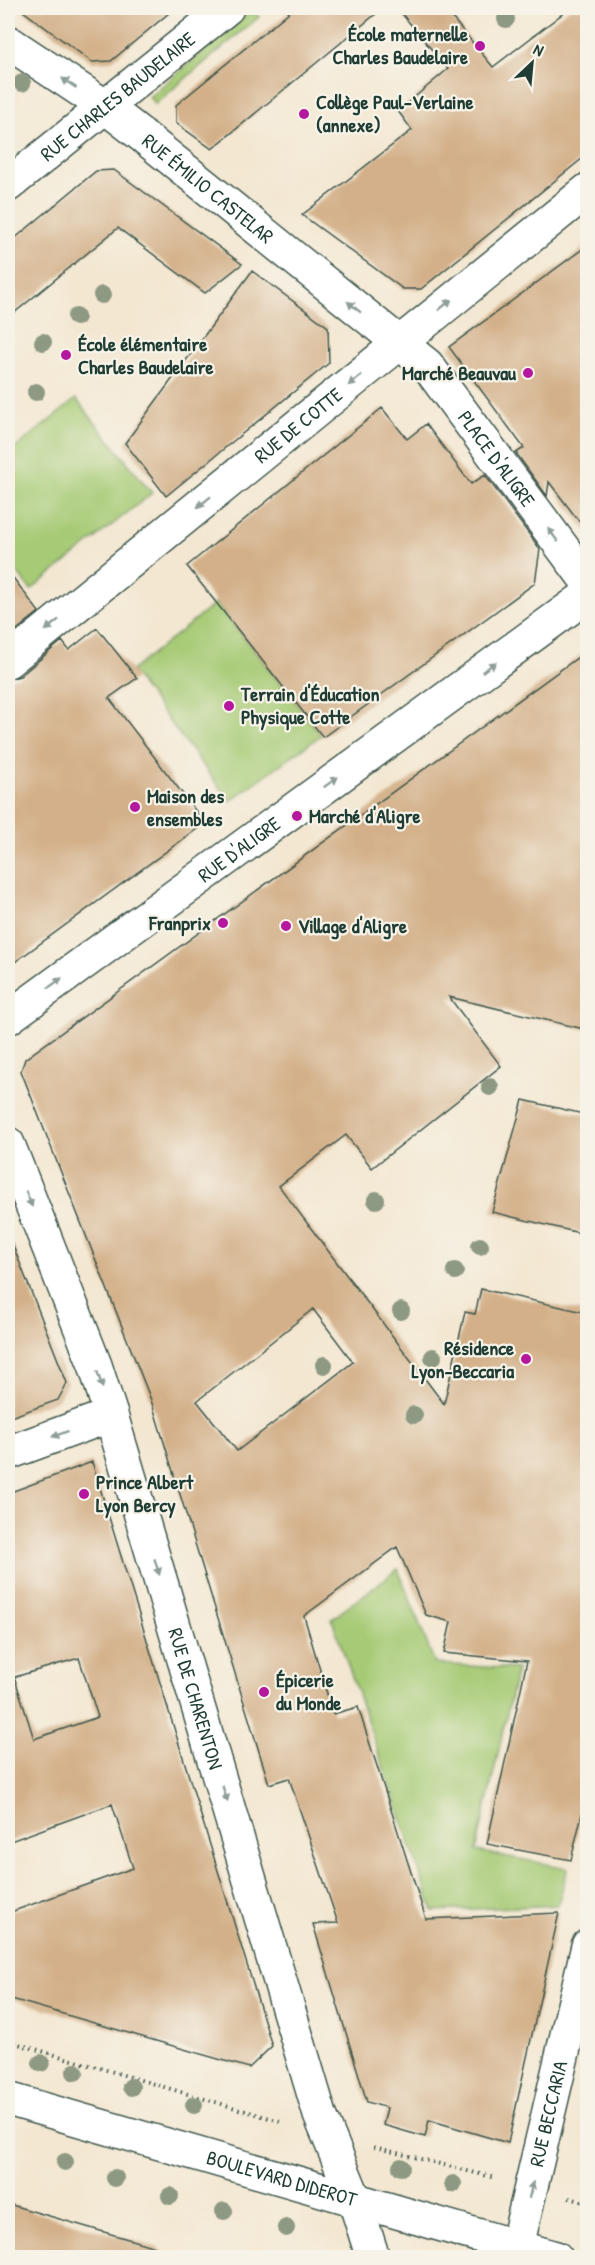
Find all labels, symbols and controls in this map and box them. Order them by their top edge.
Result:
place label: École maternelle Charles Baudelaire [332,20,468,70]
street label: RUE CHARLES BAUDELAIRE [34,25,201,167]
north arrow [502,33,562,93]
text: N [530,38,548,61]
marker: École maternelle Charles Baudelaire [473,39,487,53]
one-way arrow [61,77,77,88]
place label: Collège Paul-Verlaine (annexe) [316,88,473,138]
marker: Collège Paul-Verlaine (annexe) [297,107,311,121]
street label: RUE ÉMILIO CASTELAR [137,127,279,249]
one-way arrow [437,298,453,311]
one-way arrow [347,301,362,313]
place label: École élémentaire Charles Baudelaire [78,330,214,380]
marker: École élémentaire Charles Baudelaire [59,348,73,362]
place label: Marché Beauvau [402,359,517,386]
marker: Marché Beauvau [521,366,535,380]
one-way arrow [348,373,363,385]
street label: RUE DE COTTE [248,381,348,469]
street label: PLACE D'ALIGRE [452,405,542,512]
one-way arrow [196,496,212,509]
one-way arrow [548,527,560,542]
one-way arrow [44,618,60,631]
one-way arrow [480,661,496,673]
place label: Terrain d'Éducation Physique Cotte [240,680,379,731]
marker: Terrain d'Éducation Physique Cotte [222,699,236,713]
one-way arrow [324,776,339,788]
place label: Maison des ensembles [147,782,224,832]
marker: Maison des ensembles [128,800,142,814]
place label: Marché d'Aligre [309,802,420,830]
marker: Marché d'Aligre [290,809,304,823]
street label: RUE D'ALIGRE [192,810,286,888]
place label: Franprix [148,909,211,937]
place label: Village d'Aligre [298,912,407,940]
marker: Franprix [216,916,230,930]
marker: Village d'Aligre [279,919,293,933]
one-way arrow [46,977,62,989]
one-way arrow [25,1190,34,1208]
place label: Résidence Lyon-Beccaria [411,1334,514,1385]
marker: Résidence Lyon-Beccaria [519,1352,533,1366]
one-way arrow [96,1371,105,1389]
one-way arrow [51,1430,69,1440]
place label: Prince Albert Lyon Bercy [96,1468,194,1519]
marker: Prince Albert Lyon Bercy [77,1487,91,1501]
one-way arrow [153,1558,162,1576]
street label: RUE DE CHARENTON [162,1625,230,1772]
place label: Épicerie du Monde [276,1666,341,1716]
marker: Épicerie du Monde [257,1685,271,1699]
one-way arrow [221,1785,230,1803]
street label: RUE BECCARIA [522,2058,573,2169]
street label: BOULEVARD DIDEROT [204,2143,361,2213]
one-way arrow [527,2181,537,2199]

